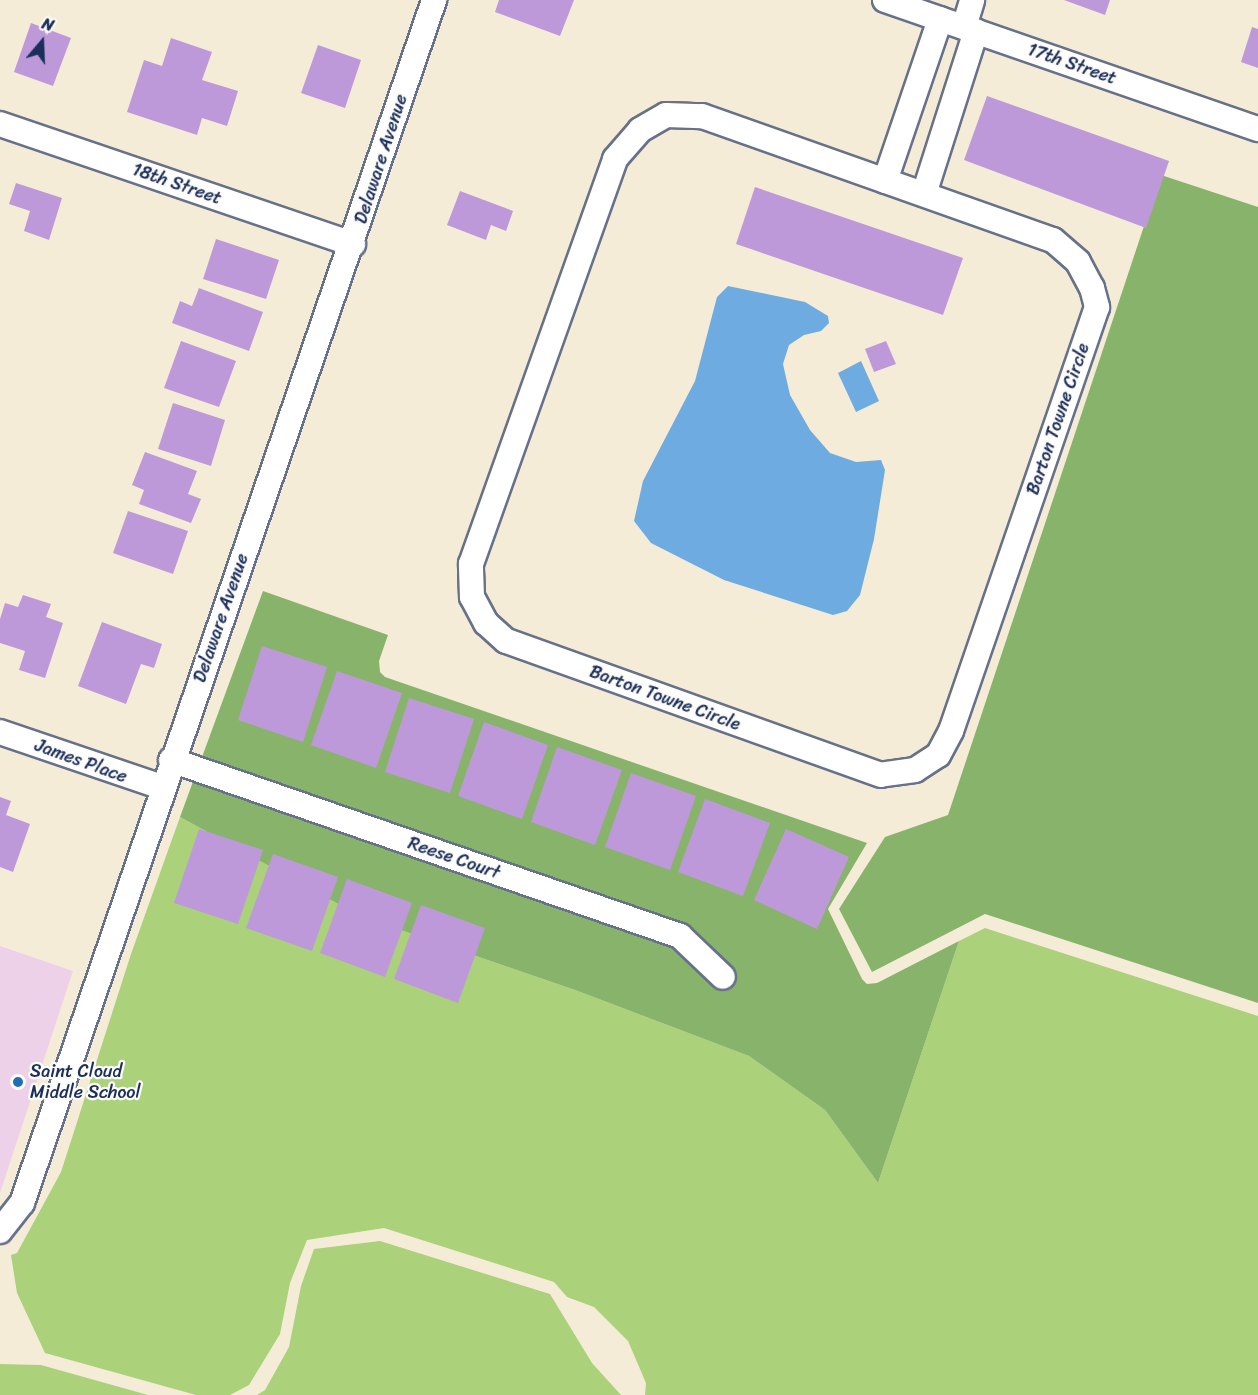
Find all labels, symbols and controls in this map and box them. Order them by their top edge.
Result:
text: N [38,9,58,40]
north arrow [12,12,72,72]
street label: 17th Street [1025,39,1119,89]
street label: Delaware Avenue [350,92,412,226]
street label: 18th Street [130,159,224,209]
street label: Barton Towne Circle [1022,340,1094,498]
street label: Delaware Avenue [189,551,253,685]
street label: Barton Towne Circle [586,661,744,735]
street label: James Place [32,734,130,788]
street label: Reese Court [405,832,503,884]
place label: Saint Cloud Middle School [30,1061,141,1104]
marker: Saint Cloud Middle School [11,1075,25,1089]

